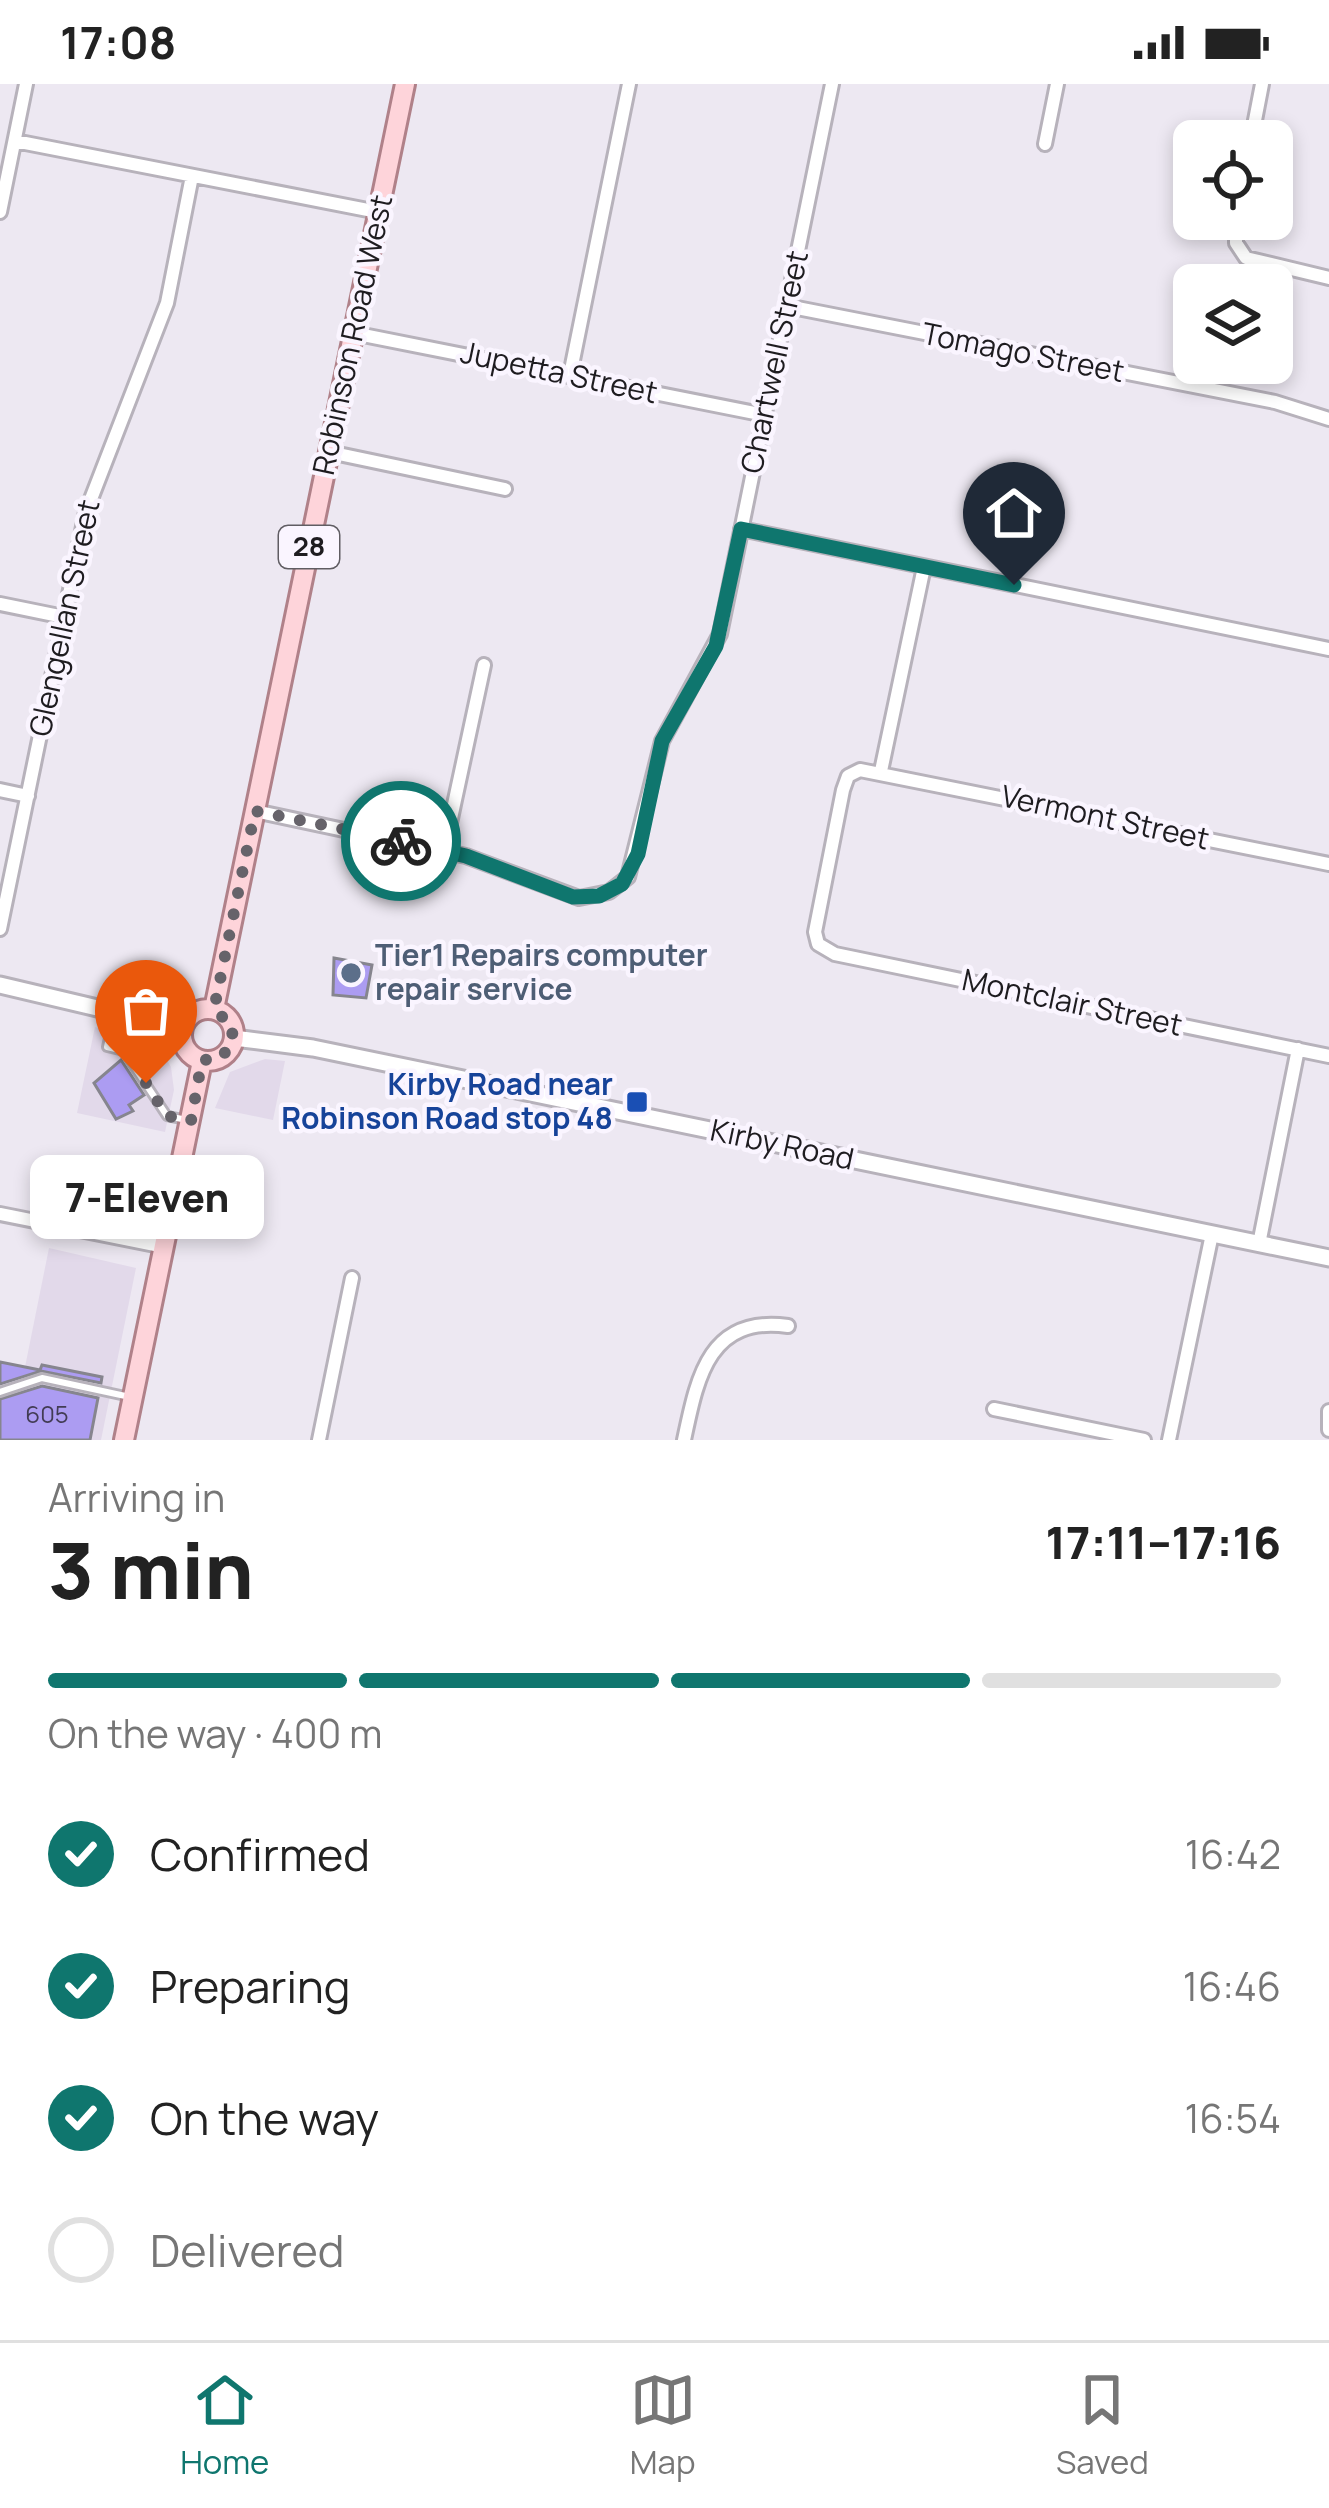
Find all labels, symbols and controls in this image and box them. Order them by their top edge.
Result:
text: 17:08 [60,11,176,73]
map controls [1173,120,1293,384]
button: locate [1173,120,1293,240]
street label: Robinson Road West [302,191,401,478]
street label: Chartwell Street [730,246,817,477]
button: layers [1173,264,1293,384]
street label: Tomago Street [919,312,1128,391]
street label: Jupetta Street [457,331,661,412]
pin [963,462,1065,585]
icon: home [981,480,1047,546]
street label: Glengellan Street [18,496,109,740]
road number: 28 [279,526,339,568]
street label: Vermont Street [998,774,1213,859]
courier [341,781,461,901]
icon: bike [368,808,434,874]
place label: Tier1 Repairs computer repair service [375,934,708,1009]
street label: Montclair Street [959,958,1186,1045]
pin [95,960,197,1083]
marker: Tier1 Repairs computer repair service [338,960,364,986]
icon: bag [113,978,179,1044]
place label: Kirby Road near Robinson Road stop 48 [281,1063,613,1138]
marker: Kirby Road near Robinson Road stop 48 [624,1089,650,1115]
street label: Kirby Road [707,1108,858,1179]
callout: 7-Eleven [29,1155,263,1239]
text: 7-Eleven [65,1170,229,1224]
house number: 605 [25,1397,69,1430]
text: Arriving in [48,1470,225,1524]
text: 17:11–17:16 [1045,1511,1281,1573]
text: 3 min [48,1516,254,1622]
text: On the way · 400 m [48,1706,382,1760]
icon: check [48,1821,114,1887]
text: Confirmed [150,1823,370,1885]
text: 16:42 [1185,1827,1281,1881]
icon: check [48,1953,114,2019]
text: Preparing [150,1955,350,2017]
text: 16:46 [1183,1959,1281,2013]
icon: check [48,2085,114,2151]
text: On the way [150,2087,379,2149]
text: 16:54 [1184,2091,1281,2145]
text: Delivered [150,2219,345,2281]
tab: Home [180,2367,269,2484]
tab: Map [630,2367,696,2484]
tab: Saved [1056,2367,1149,2484]

